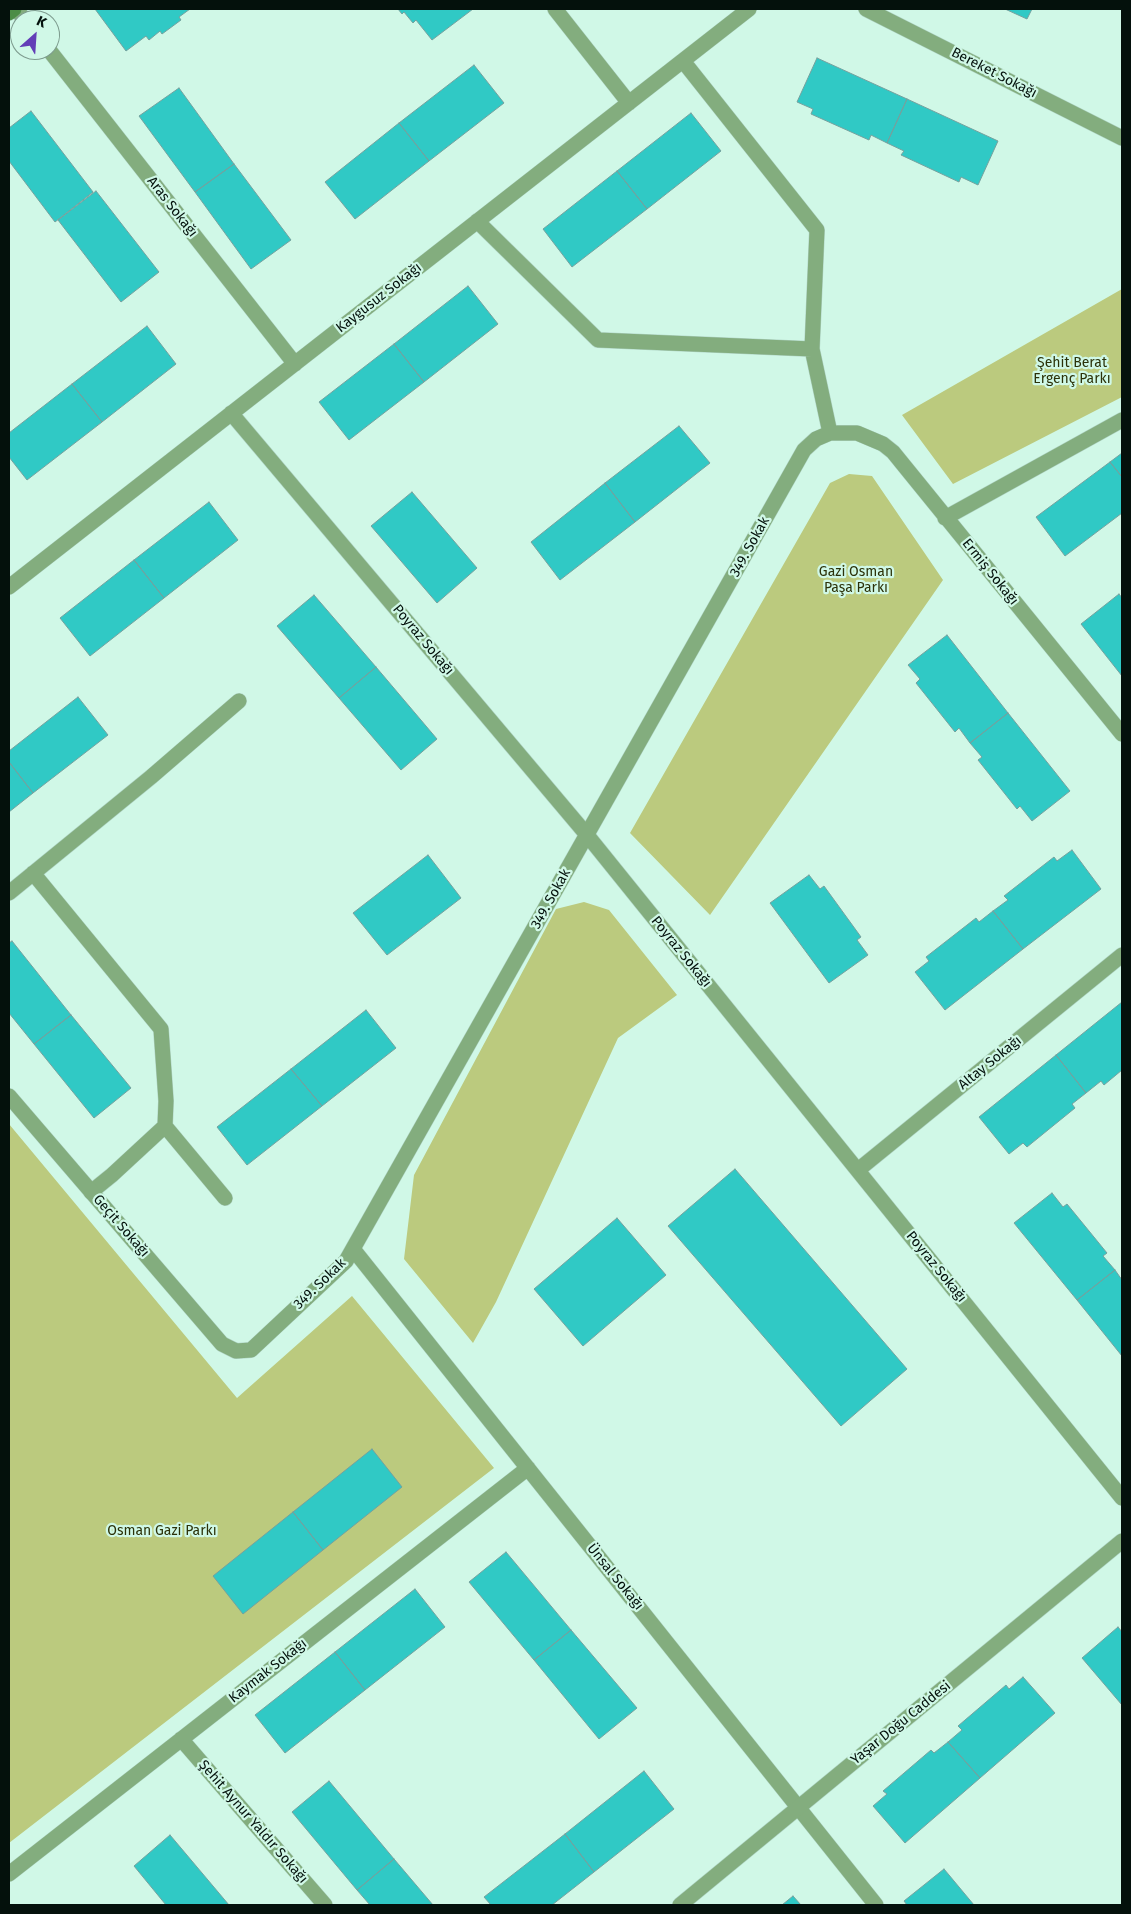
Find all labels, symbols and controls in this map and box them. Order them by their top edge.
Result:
north arrow [10,10,60,60]
text: K [34,12,49,32]
street label: Bereket Sokağı [948,44,1040,102]
street label: Aras Sokağı [143,173,201,241]
street label: Kaygusuz Sokağı [333,259,425,337]
park label: Şehit Berat Ergenç Parkı [1033,355,1111,388]
street label: 349. Sokak [727,514,773,580]
street label: Ermiş Sokağı [958,535,1022,609]
park label: Gazi Osman Paşa Parkı [819,564,893,596]
street label: Poyraz Sokağı [389,601,457,679]
street label: 349. Sokak [528,866,574,932]
street label: Poyraz Sokağı [647,913,715,991]
street label: Altay Sokağı [955,1032,1025,1094]
street label: Geçit Sokağı [89,1191,153,1261]
street label: Poyraz Sokağı [902,1228,970,1306]
street label: 349. Sokak [290,1255,350,1313]
park label: Osman Gazi Parkı [107,1523,217,1539]
street label: Ünsal Sokağı [583,1540,647,1614]
street label: Kaymak Sokağı [226,1635,310,1707]
street label: Yaşar Doğu Caddesi [848,1678,954,1768]
street label: Şehit Aynur Yaldır Sokağı [195,1757,311,1887]

